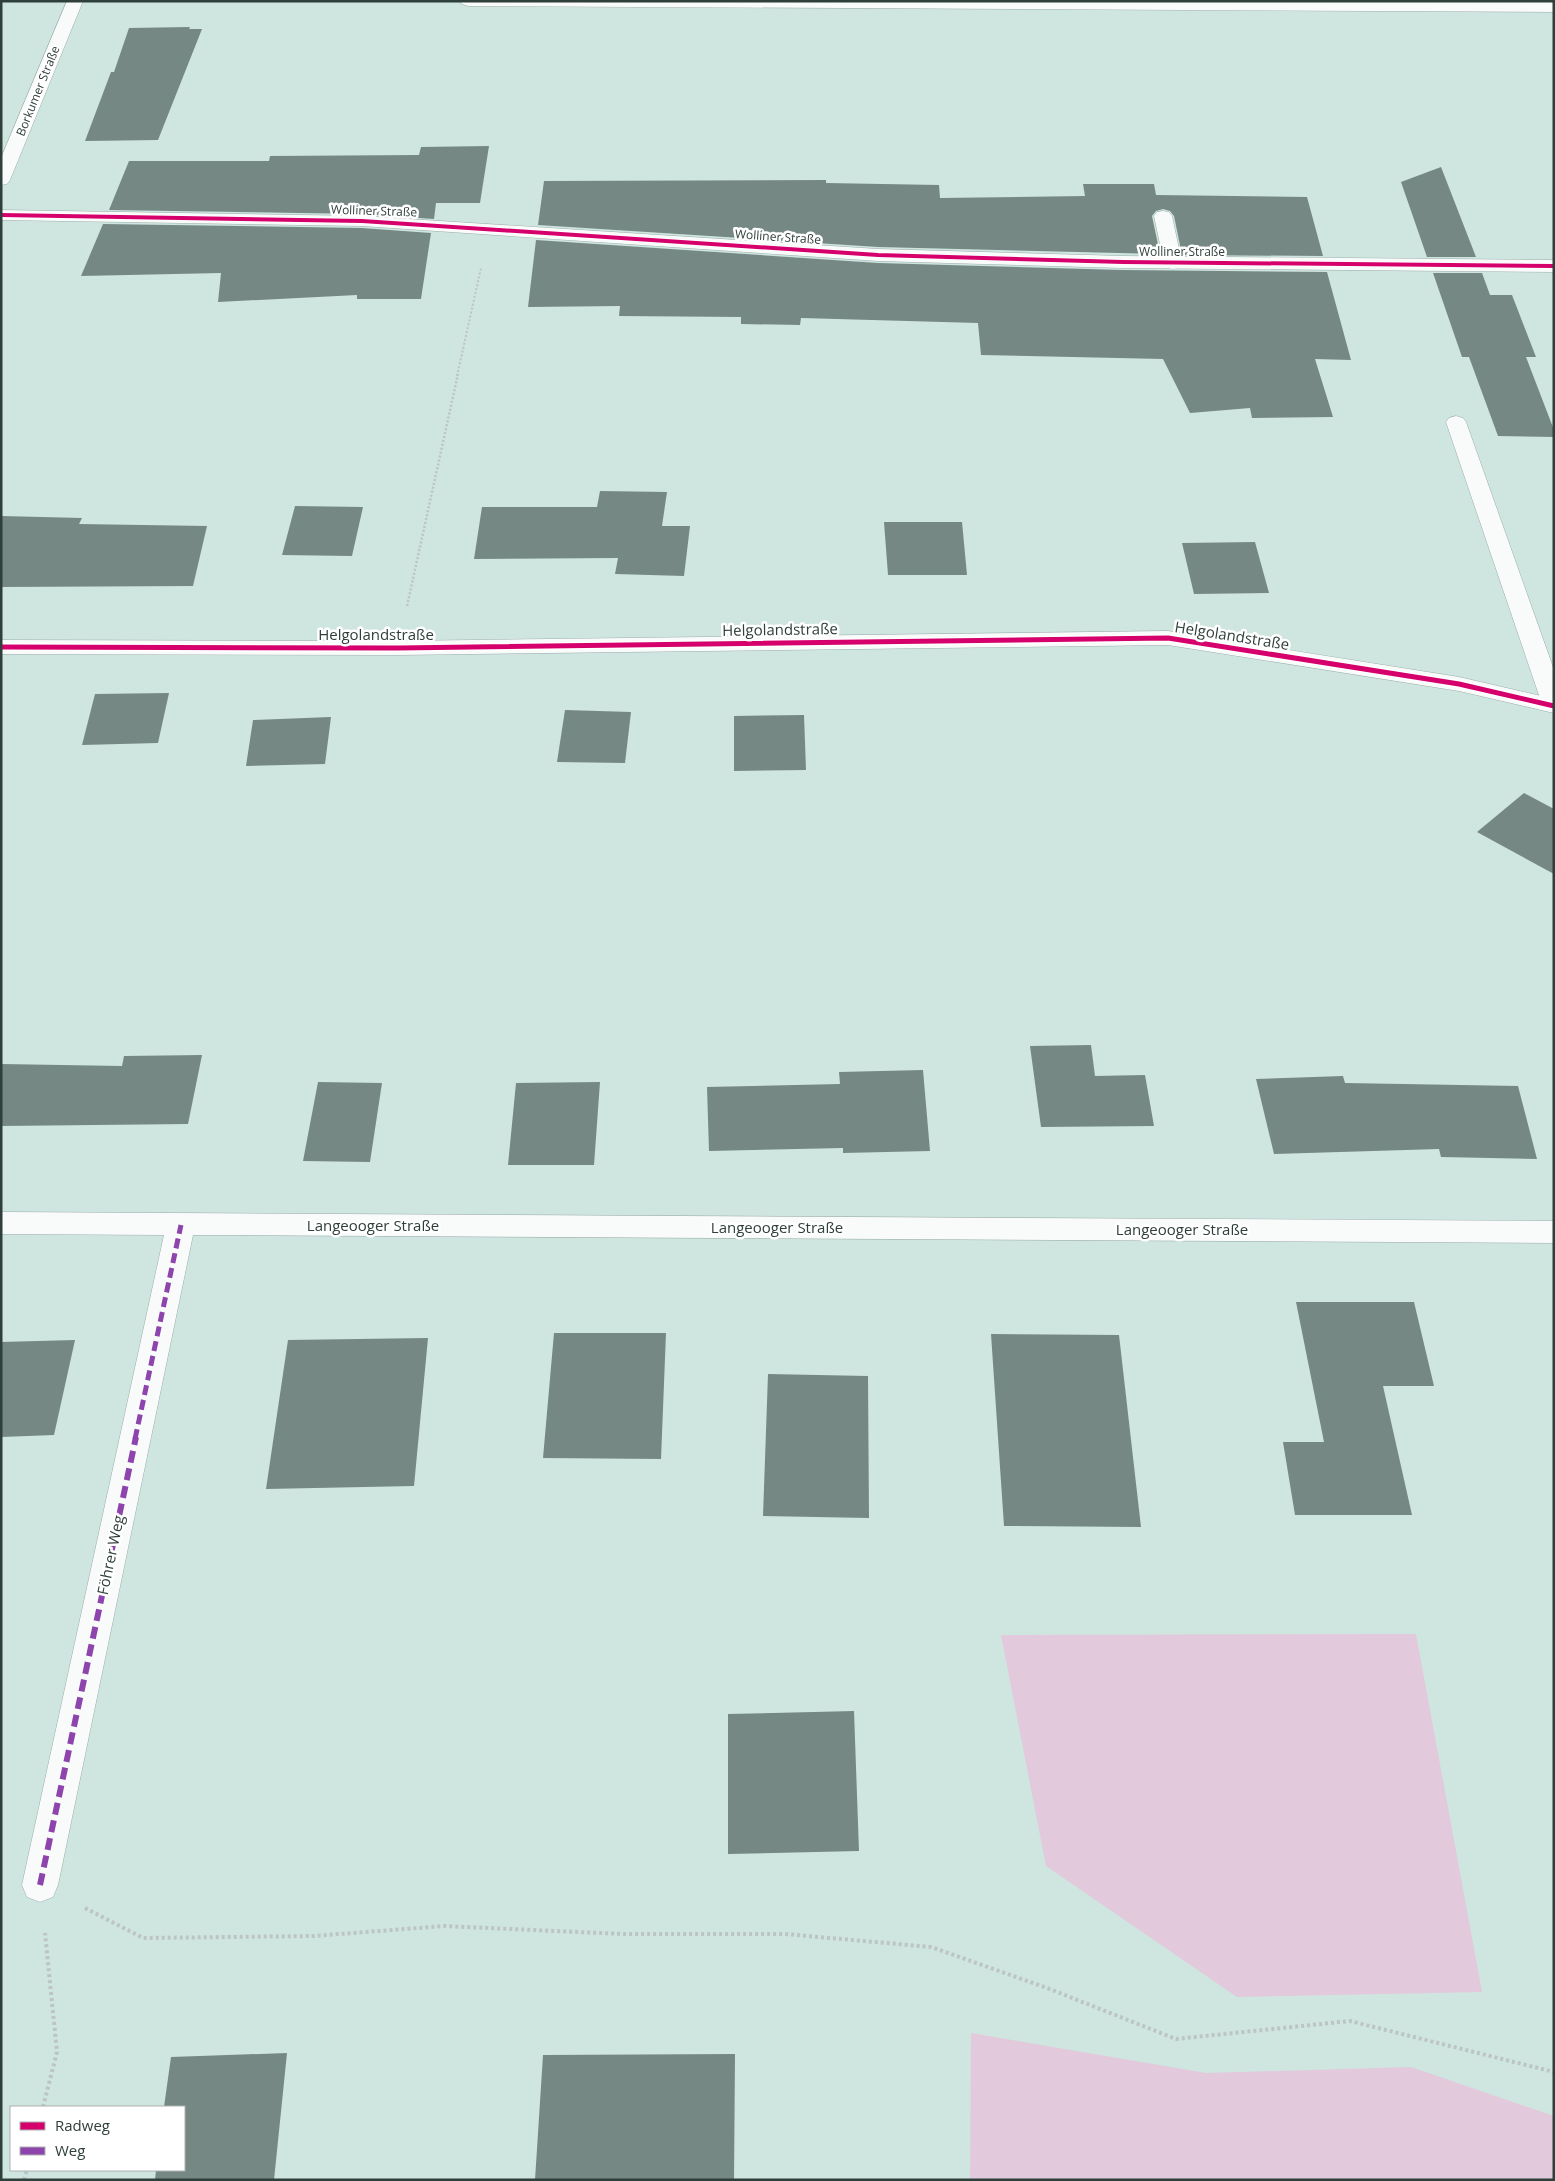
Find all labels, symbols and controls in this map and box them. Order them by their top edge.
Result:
street label: Borkumer Straße [12,43,64,139]
street label: Wolliner Straße [331,201,418,221]
street label: Wolliner Straße [734,225,822,248]
street label: Wolliner Straße [1139,243,1225,260]
street label: Helgolandstraße [1173,616,1291,654]
street label: Helgolandstraße [722,618,838,640]
street label: Helgolandstraße [318,624,434,644]
street label: Langeooger Straße [307,1215,439,1235]
street label: Langeooger Straße [711,1217,843,1237]
street label: Langeooger Straße [1116,1219,1248,1239]
street label: Föhrer Weg [92,1513,128,1596]
legend [10,2106,185,2171]
text: Radweg [55,2115,110,2135]
text: Weg [55,2140,85,2160]

